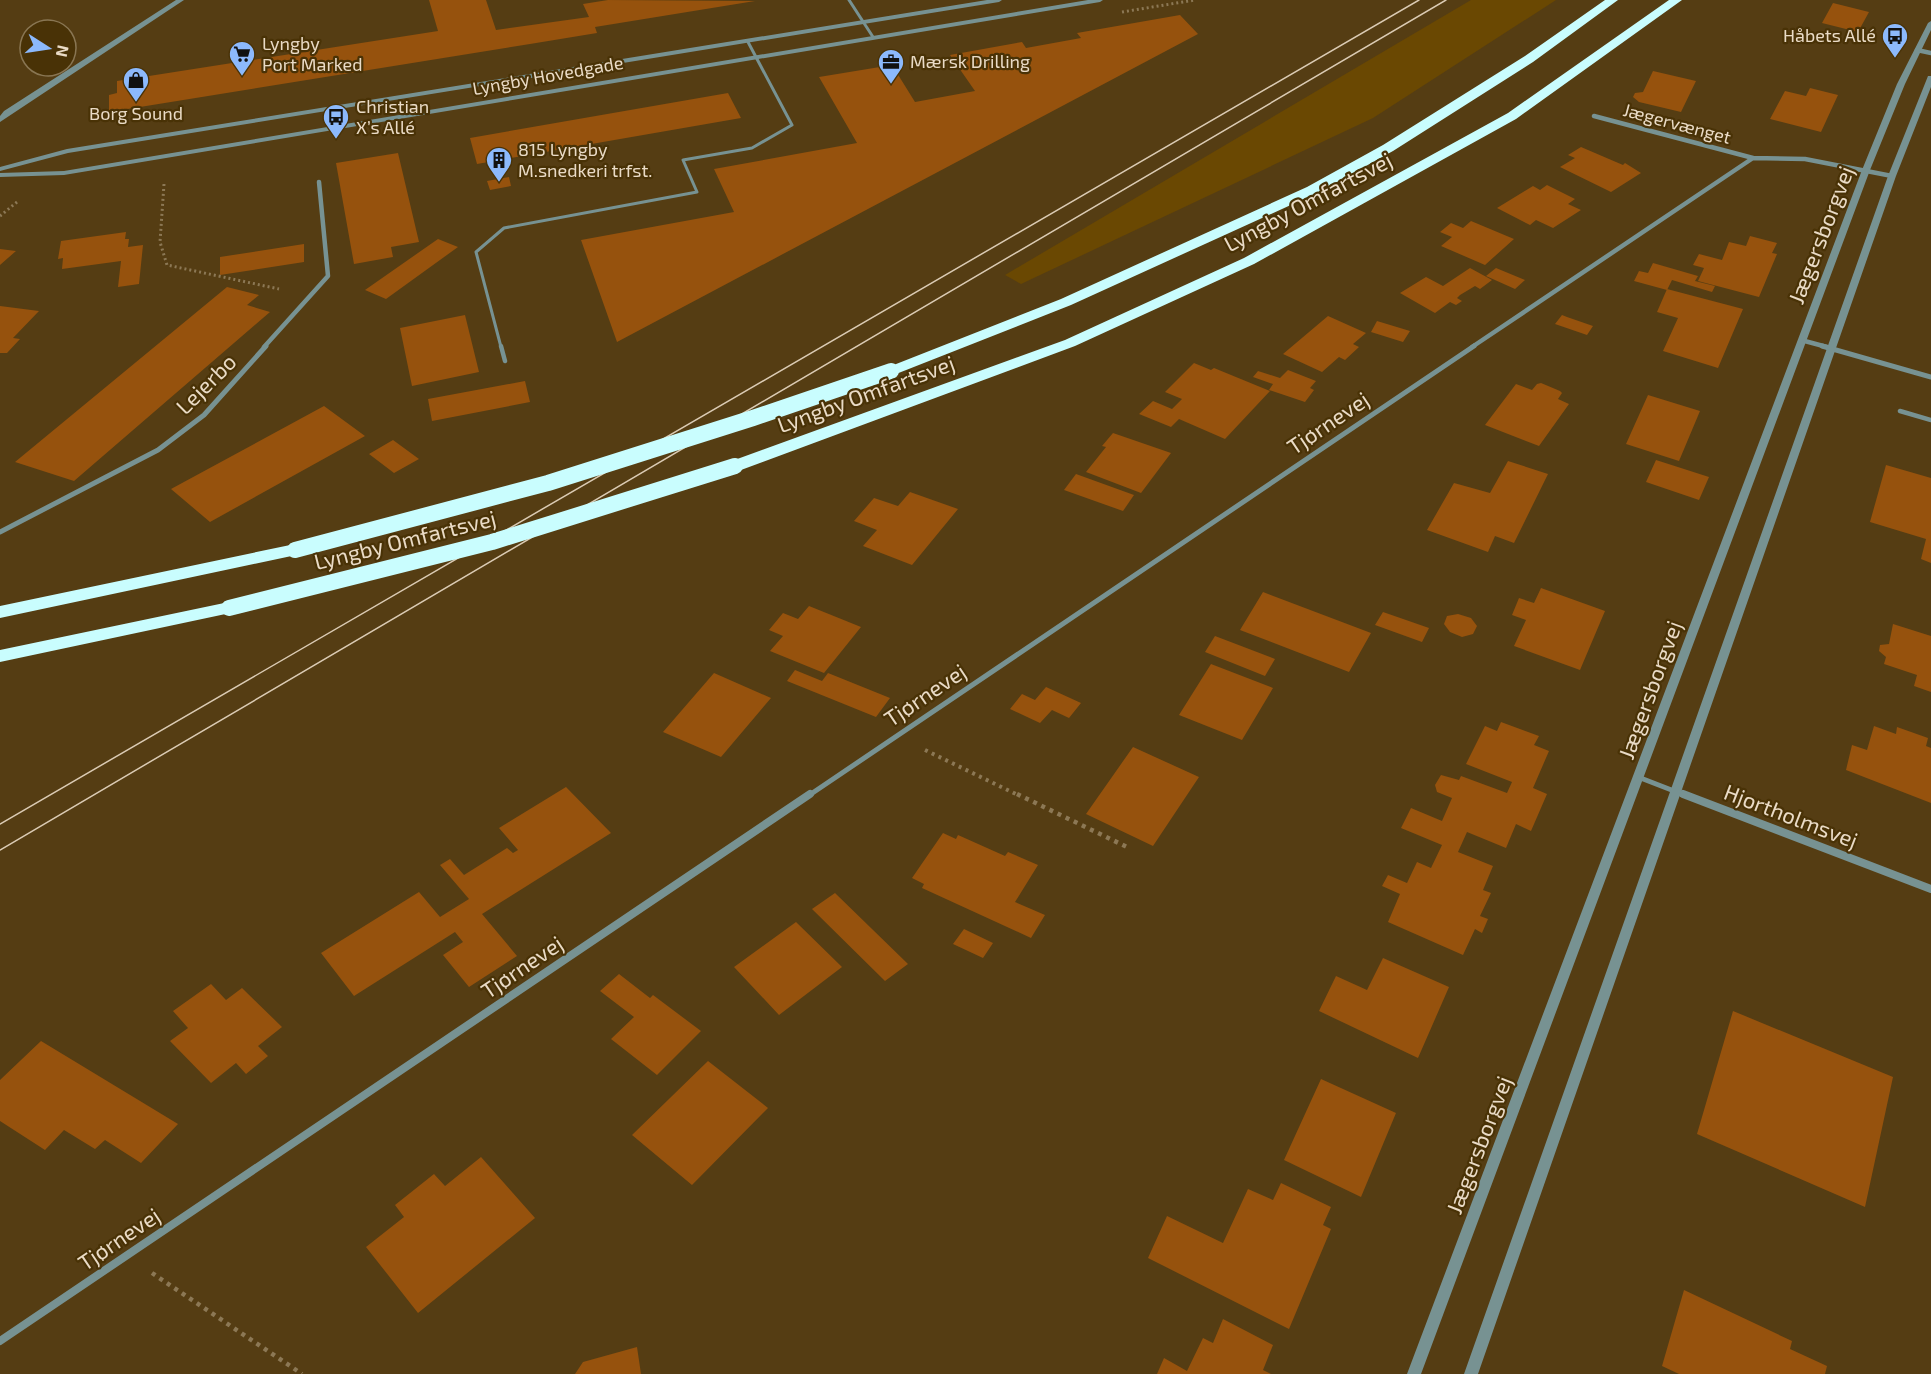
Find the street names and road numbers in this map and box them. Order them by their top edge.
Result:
street label: Lyngby Hovedgade [471,51,625,99]
street label: Jægervænget [1621,98,1734,148]
street label: Lyngby Omfartsvej [1219,146,1396,257]
street label: Jægersborgvej [1782,162,1859,308]
street label: Lejerbo [170,348,241,419]
street label: Lyngby Omfartsvej [774,349,958,438]
street label: Tjørnevej [1282,385,1374,460]
street label: Lyngby Omfartsvej [311,504,499,575]
street label: Jægersborgvej [1612,617,1687,763]
street label: Tjørnevej [879,657,971,732]
street label: Hjortholmsvej [1721,778,1862,853]
street label: Tjørnevej [476,929,568,1004]
street label: Jægersborgvej [1440,1072,1517,1218]
street label: Tjørnevej [73,1201,165,1276]

